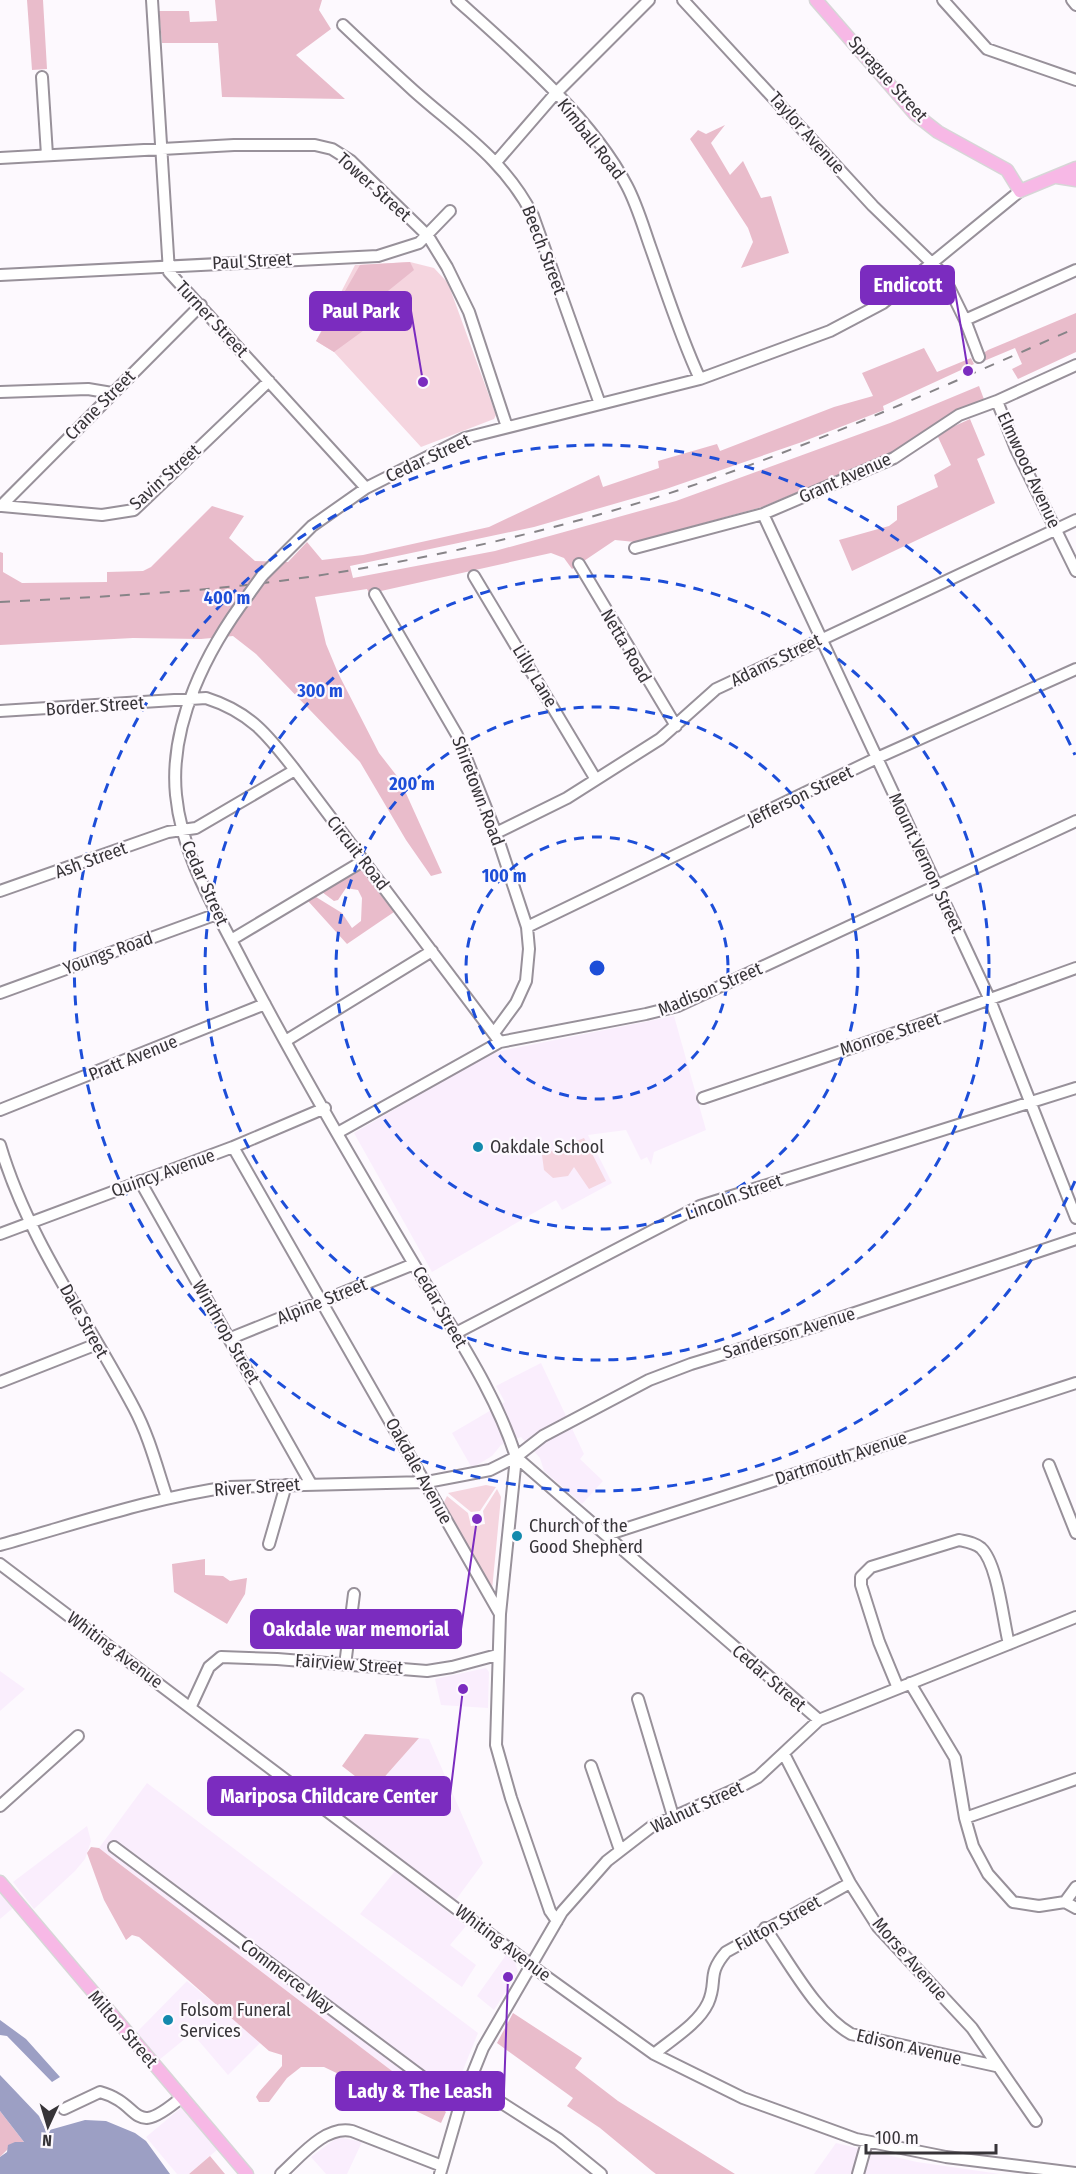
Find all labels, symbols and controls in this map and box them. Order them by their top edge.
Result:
street label: Sprague Street [844,32,932,127]
street label: Taylor Avenue [764,87,850,179]
street label: Kimball Road [552,94,630,184]
street label: Tower Street [332,148,416,226]
street label: Beech Street [517,203,571,298]
street label: Paul Street [211,248,293,274]
callout: Endicott [861,266,954,304]
text: Endicott [874,273,943,297]
street label: Turner Street [171,276,253,362]
callout: Paul Park [310,292,411,330]
text: Paul Park [322,299,400,323]
street label: Crane Street [60,365,140,445]
street label: Elmwood Avenue [992,408,1066,532]
street label: Cedar Street [382,429,474,487]
street label: Savin Street [125,439,205,515]
street label: Grant Avenue [796,448,895,508]
text: 400 m [204,587,250,609]
street label: Netta Road [596,605,656,687]
street label: Adams Street [727,629,825,691]
street label: Lilly Lane [508,641,562,711]
text: 300 m [296,680,343,702]
street label: Border Street [45,692,145,720]
street label: Shiretown Road [447,733,509,849]
street label: Jefferson Street [744,761,856,831]
text: 200 m [388,773,435,795]
street label: Mount Vernon Street [884,789,968,937]
street label: Circuit Road [322,811,394,895]
street label: Ash Street [52,837,130,883]
street label: Cedar Street [176,837,234,929]
text: 100 m [482,865,526,887]
street label: Youngs Road [60,927,156,979]
street label: Madison Street [655,957,765,1021]
centre of rings [587,958,607,978]
street label: Monroe Street [837,1007,943,1061]
street label: Pratt Avenue [85,1030,181,1086]
place label: Oakdale School [490,1136,604,1158]
marker: Oakdale School [471,1140,485,1154]
street label: Quincy Avenue [108,1144,218,1202]
street label: Lincoln Street [683,1169,786,1225]
street label: Cedar Street [408,1262,472,1352]
street label: Alpine Street [274,1273,370,1329]
street label: Winthrop Street [187,1276,265,1388]
street label: Dale Street [55,1280,113,1362]
street label: Sanderson Avenue [720,1302,858,1364]
street label: Oakdale Avenue [381,1414,457,1528]
street label: Dartmouth Avenue [772,1426,910,1490]
street label: River Street [213,1473,301,1501]
place label: Church of the Good Shepherd [529,1515,643,1558]
marker: Church of the Good Shepherd [510,1529,524,1543]
street label: Whiting Avenue [63,1607,167,1693]
callout: Oakdale war memorial [251,1610,461,1648]
text: Oakdale war memorial [263,1617,450,1641]
street label: Cedar Street [727,1640,811,1716]
street label: Fairview Street [294,1649,404,1679]
street label: Walnut Street [647,1776,747,1838]
callout: Mariposa Childcare Center [208,1777,450,1815]
text: Mariposa Childcare Center [220,1784,439,1808]
street label: Fulton Street [731,1890,825,1956]
street label: Whiting Avenue [451,1900,555,1986]
street label: Morse Avenue [868,1913,952,2005]
street label: Commerce Way [236,1934,338,2018]
street label: Milton Street [83,1986,163,2072]
place label: Folsom Funeral Services [180,1999,291,2042]
marker: Folsom Funeral Services [161,2013,175,2027]
street label: Edison Avenue [854,2024,964,2070]
callout: Lady & The Leash [336,2072,504,2110]
text: Lady & The Leash [348,2079,492,2103]
north arrow [18,2096,78,2156]
scale bar [866,2117,996,2155]
text: 100 m [875,2127,919,2149]
text: N [42,2131,52,2150]

